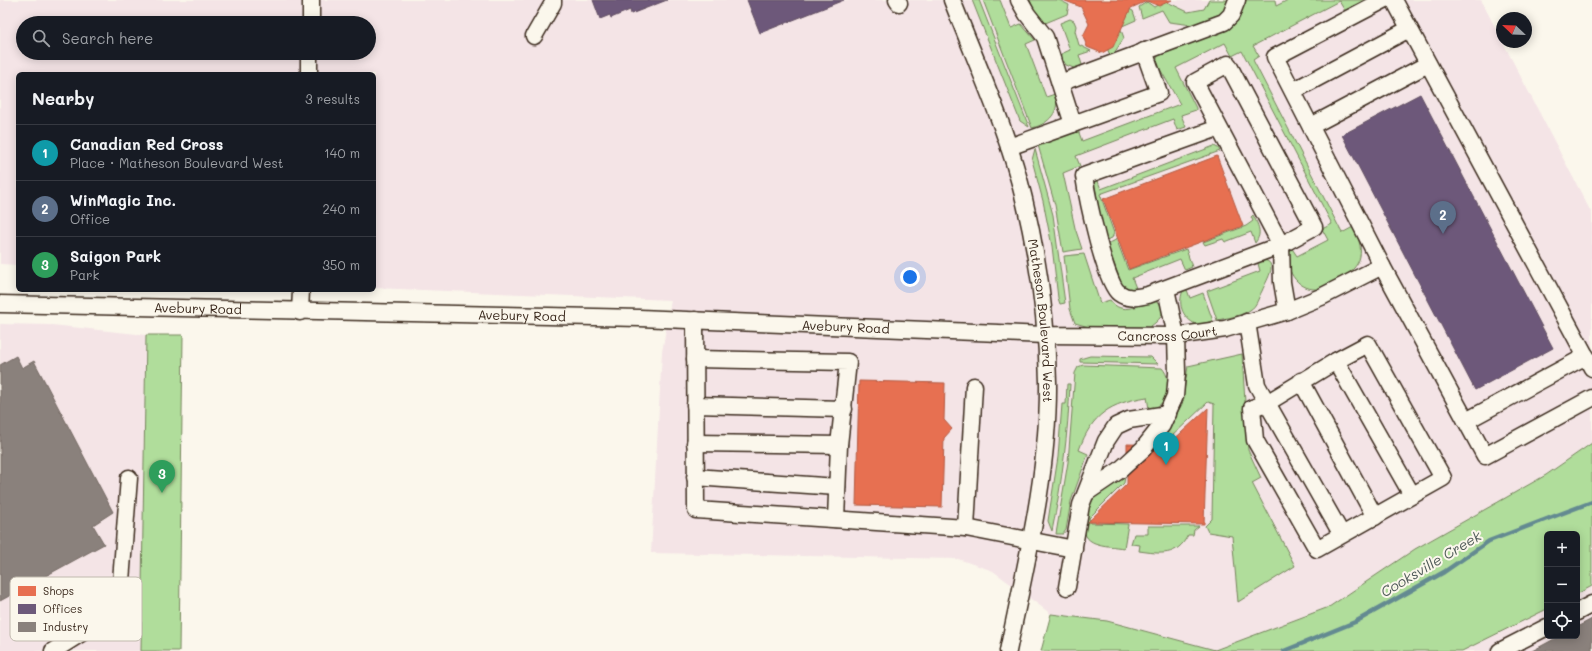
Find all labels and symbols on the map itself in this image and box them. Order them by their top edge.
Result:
north arrow [1496,12,1532,48]
pin: 2 [1430,201,1456,234]
street label: Matheson Boulevard West [1025,237,1057,403]
your location [900,267,920,287]
street label: Avebury Road [154,298,242,317]
street label: Avebury Road [478,305,566,324]
street label: Avebury Road [801,316,890,336]
street label: Cancross Court [1118,321,1218,344]
pin: 1 [1153,432,1179,465]
pin: 3 [149,460,175,493]
water label: Cooksville Creek [1377,526,1485,601]
legend [10,577,142,641]
text: Shops [43,583,74,598]
text: Offices [43,601,82,616]
text: Industry [43,619,89,634]

